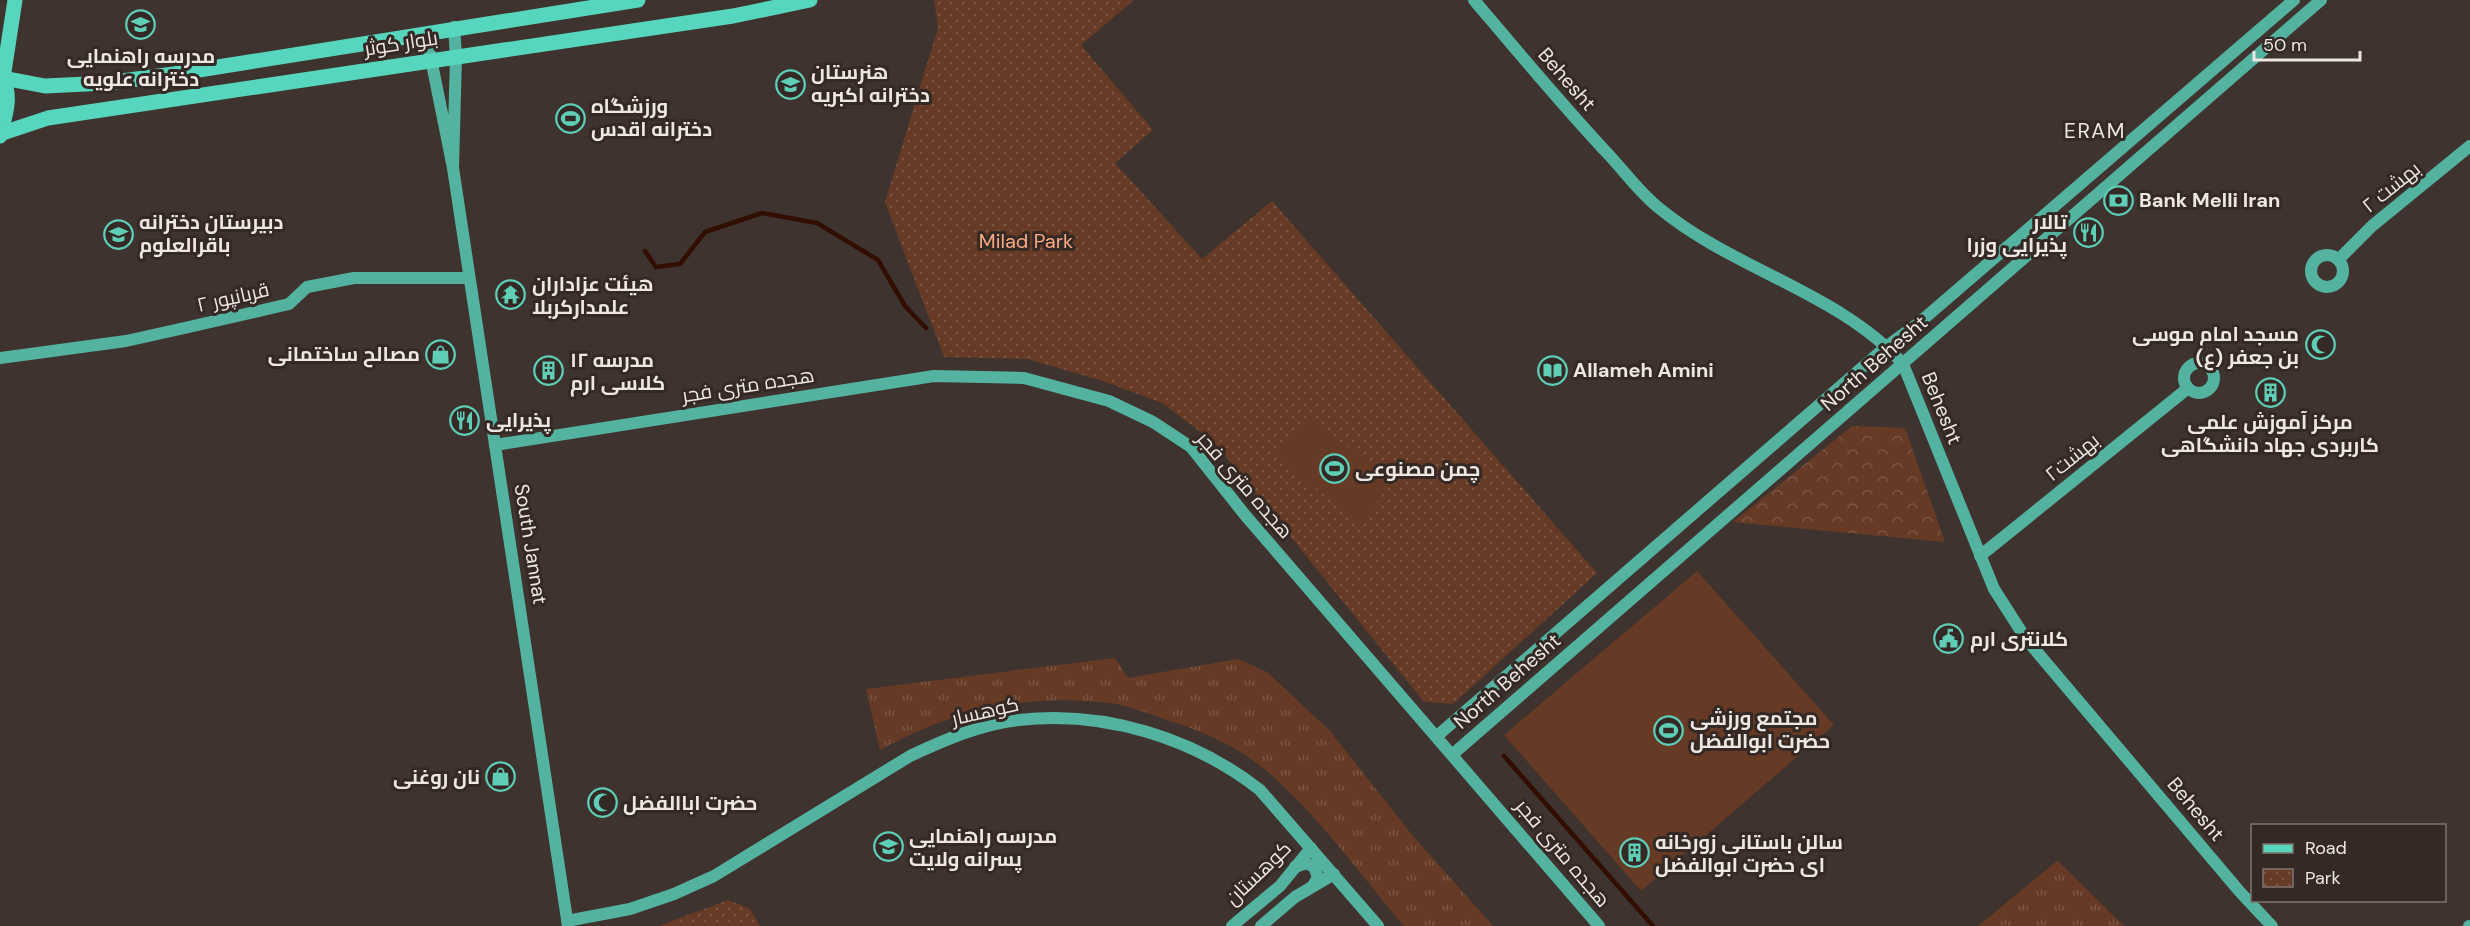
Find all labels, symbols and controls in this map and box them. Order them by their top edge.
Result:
school or university icon: مدرسه راهنمایی دخترانه علویه [125,9,157,41]
street label: بلوار کوثر [361,24,440,62]
scale bar [2254,24,2360,62]
text: 50 m [2263,33,2307,57]
street label: Behesht [1532,42,1602,116]
place label: مدرسه راهنمایی دخترانه علویه [67,43,215,92]
place label: هنرستان دخترانه اکبریه [811,59,930,108]
school or university icon: هنرستان دخترانه اکبریه [774,68,806,100]
place label: ورزشگاه دخترانه اقدس [591,93,712,142]
sports icon: ورزشگاه دخترانه اقدس [554,102,586,134]
district label: ERAM [2064,117,2126,145]
street label: بهشت ۲ [2356,156,2426,218]
bank icon: Bank Melli Iran [2102,184,2134,216]
place label: Bank Melli Iran [2139,187,2280,213]
place label: دبیرستان دخترانه باقرالعلوم [139,209,284,259]
place label: تالار پذیرایی وزرا [1966,209,2068,259]
restaurant icon: تالار پذیرایی وزرا [2072,217,2104,249]
school or university icon: دبیرستان دخترانه باقرالعلوم [102,218,134,250]
park label: Milad Park [979,228,1073,254]
place label: هیئت عزاداران علمدارکربلا [532,271,654,320]
street label: قربانپور ۲ [194,276,272,318]
temple icon: هیئت عزاداران علمدارکربلا [495,279,527,311]
street label: North Behesht [1815,309,1933,417]
place label: مسجد امام موسی بن جعفر (ع) [2132,321,2299,371]
mosque icon: مسجد امام موسی بن جعفر (ع) [2304,329,2336,361]
shop icon: مصالح ساختمانی [425,338,457,370]
place label: مصالح ساختمانی [268,341,420,368]
place label: مدرسه ۱۲ کلاسی ارم [570,347,665,397]
library icon: Allameh Amini [1536,354,1568,386]
building icon: مدرسه ۱۲ کلاسی ارم [533,355,565,387]
place label: Allameh Amini [1573,357,1714,383]
street label: هجده متری فجر [679,362,816,408]
street label: Behesht [1916,368,1968,448]
building icon: مرکز آموزش علمی کاربردی جهاد دانشگاهی [2254,376,2286,408]
restaurant icon: پذیرایی [449,404,481,436]
place label: پذیرایی [486,407,551,434]
place label: مرکز آموزش علمی کاربردی جهاد دانشگاهی [2161,409,2379,458]
street label: هجده متری فجر [1191,425,1299,544]
street label: بهشت۲ [2039,427,2105,487]
sports icon: چمن مصنوعی [1318,453,1350,485]
place label: چمن مصنوعی [1355,456,1480,483]
street label: South Jannat [509,482,553,606]
public building icon: کلانتری ارم [1933,623,1965,655]
place label: کلانتری ارم [1970,626,2068,653]
street label: North Behesht [1448,627,1566,735]
street label: کوهسار [948,691,1021,732]
place label: مجتمع ورزشی حضرت ابوالفضل [1690,705,1830,754]
sports icon: مجتمع ورزشی حضرت ابوالفضل [1653,714,1685,746]
shop icon: نان روغنی [485,761,517,793]
place label: نان روغنی [393,764,480,790]
street label: Behesht [2162,772,2230,846]
mosque icon: حضرت اباالفضل [586,787,618,819]
place label: حضرت اباالفضل [623,790,757,816]
street label: هجده متری فجر [1509,793,1616,913]
place label: مدرسه راهنمایی پسرانه ولایت [909,823,1057,873]
legend [2251,824,2446,902]
place label: سالن باستانی زورخانه ای حضرت ابوالفضل [1655,829,1843,878]
school or university icon: مدرسه راهنمایی پسرانه ولایت [872,831,904,863]
street label: کوهستان [1219,835,1297,911]
text: Road [2305,836,2347,860]
building icon: سالن باستانی زورخانه ای حضرت ابوالفضل [1618,837,1650,869]
text: Park [2305,866,2341,890]

